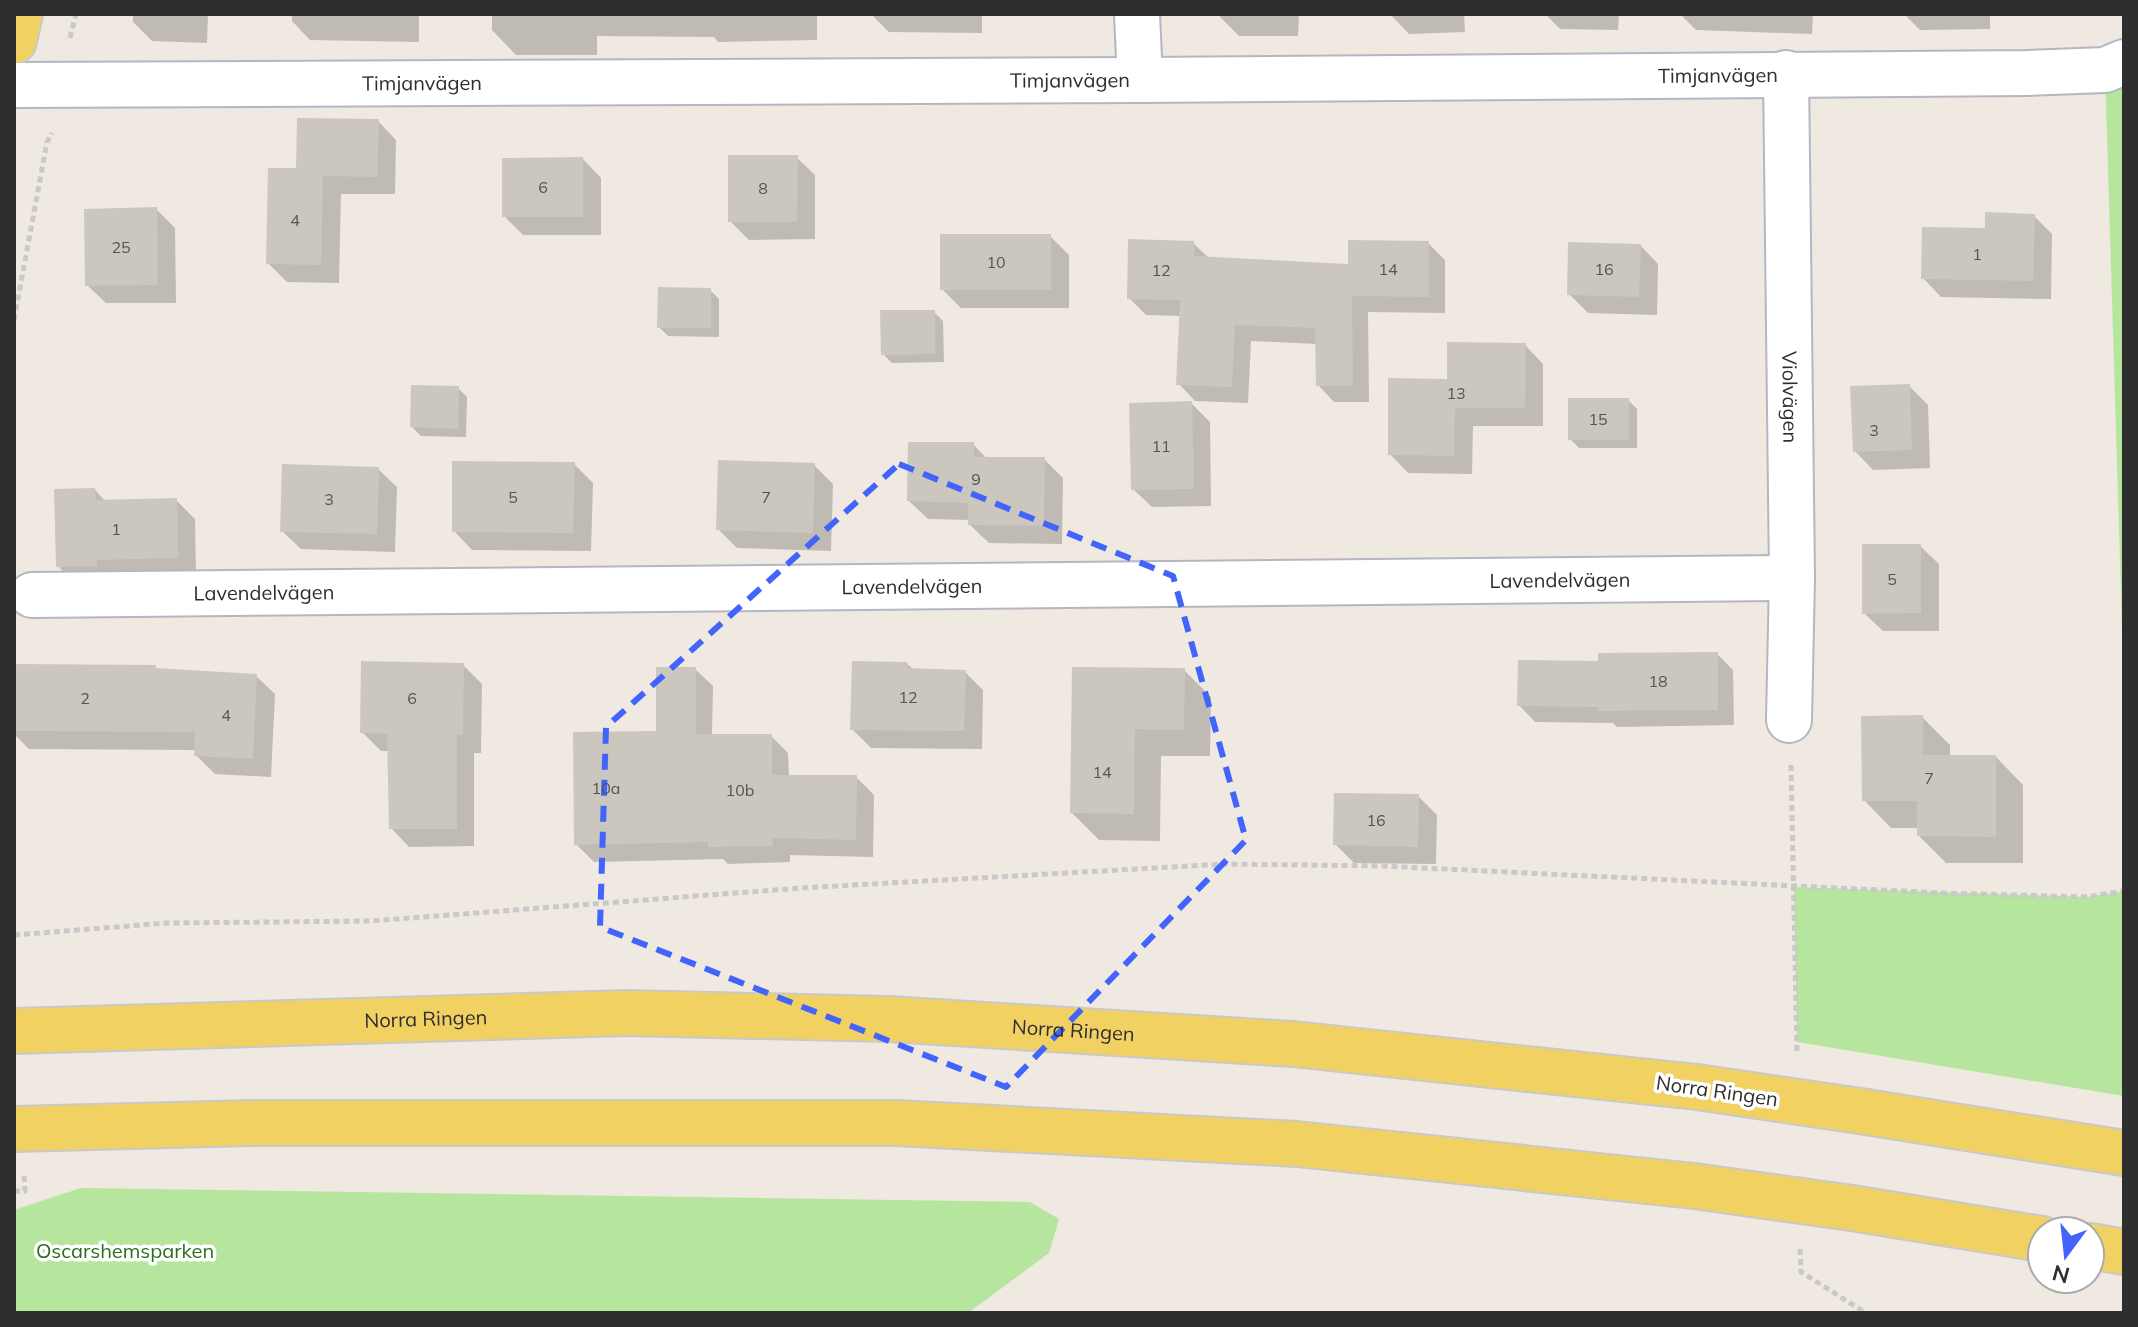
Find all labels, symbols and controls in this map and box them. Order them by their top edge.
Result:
street label: Timjanvägen [1658,62,1778,88]
street label: Timjanvägen [1010,67,1130,93]
street label: Timjanvägen [362,70,482,95]
house number: 6 [538,177,548,197]
house number: 8 [758,178,768,198]
house number: 4 [290,210,300,230]
house number: 25 [111,237,131,257]
house number: 1 [1972,244,1982,264]
house number: 10 [986,252,1006,272]
house number: 14 [1378,259,1398,279]
house number: 16 [1594,259,1614,279]
house number: 12 [1151,260,1171,280]
street label: Violvägen [1777,351,1803,443]
house number: 13 [1446,383,1466,403]
house number: 15 [1588,409,1608,429]
house number: 3 [1869,420,1879,440]
house number: 11 [1151,436,1171,456]
house number: 9 [971,469,981,489]
house number: 5 [508,487,518,507]
house number: 7 [761,487,771,507]
house number: 3 [324,489,334,509]
house number: 1 [111,519,121,539]
street label: Lavendelvägen [1489,567,1630,593]
house number: 5 [1887,569,1897,589]
street label: Lavendelvägen [841,573,983,599]
street label: Lavendelvägen [193,579,335,605]
house number: 18 [1648,671,1668,691]
house number: 12 [898,687,918,707]
house number: 2 [80,688,90,708]
house number: 6 [407,688,417,708]
house number: 4 [221,705,231,725]
house number: 14 [1092,762,1112,782]
house number: 7 [1924,768,1934,788]
house number: 10a [592,778,620,798]
house number: 10b [726,780,754,800]
house number: 16 [1366,810,1386,830]
street label: Norra Ringen [364,1004,488,1033]
street label: Norra Ringen [1011,1014,1136,1046]
street label: Norra Ringen [1654,1070,1780,1111]
north arrow [2026,1215,2106,1295]
park label: Oscarshemsparken [36,1238,214,1263]
text: N [2049,1259,2072,1290]

